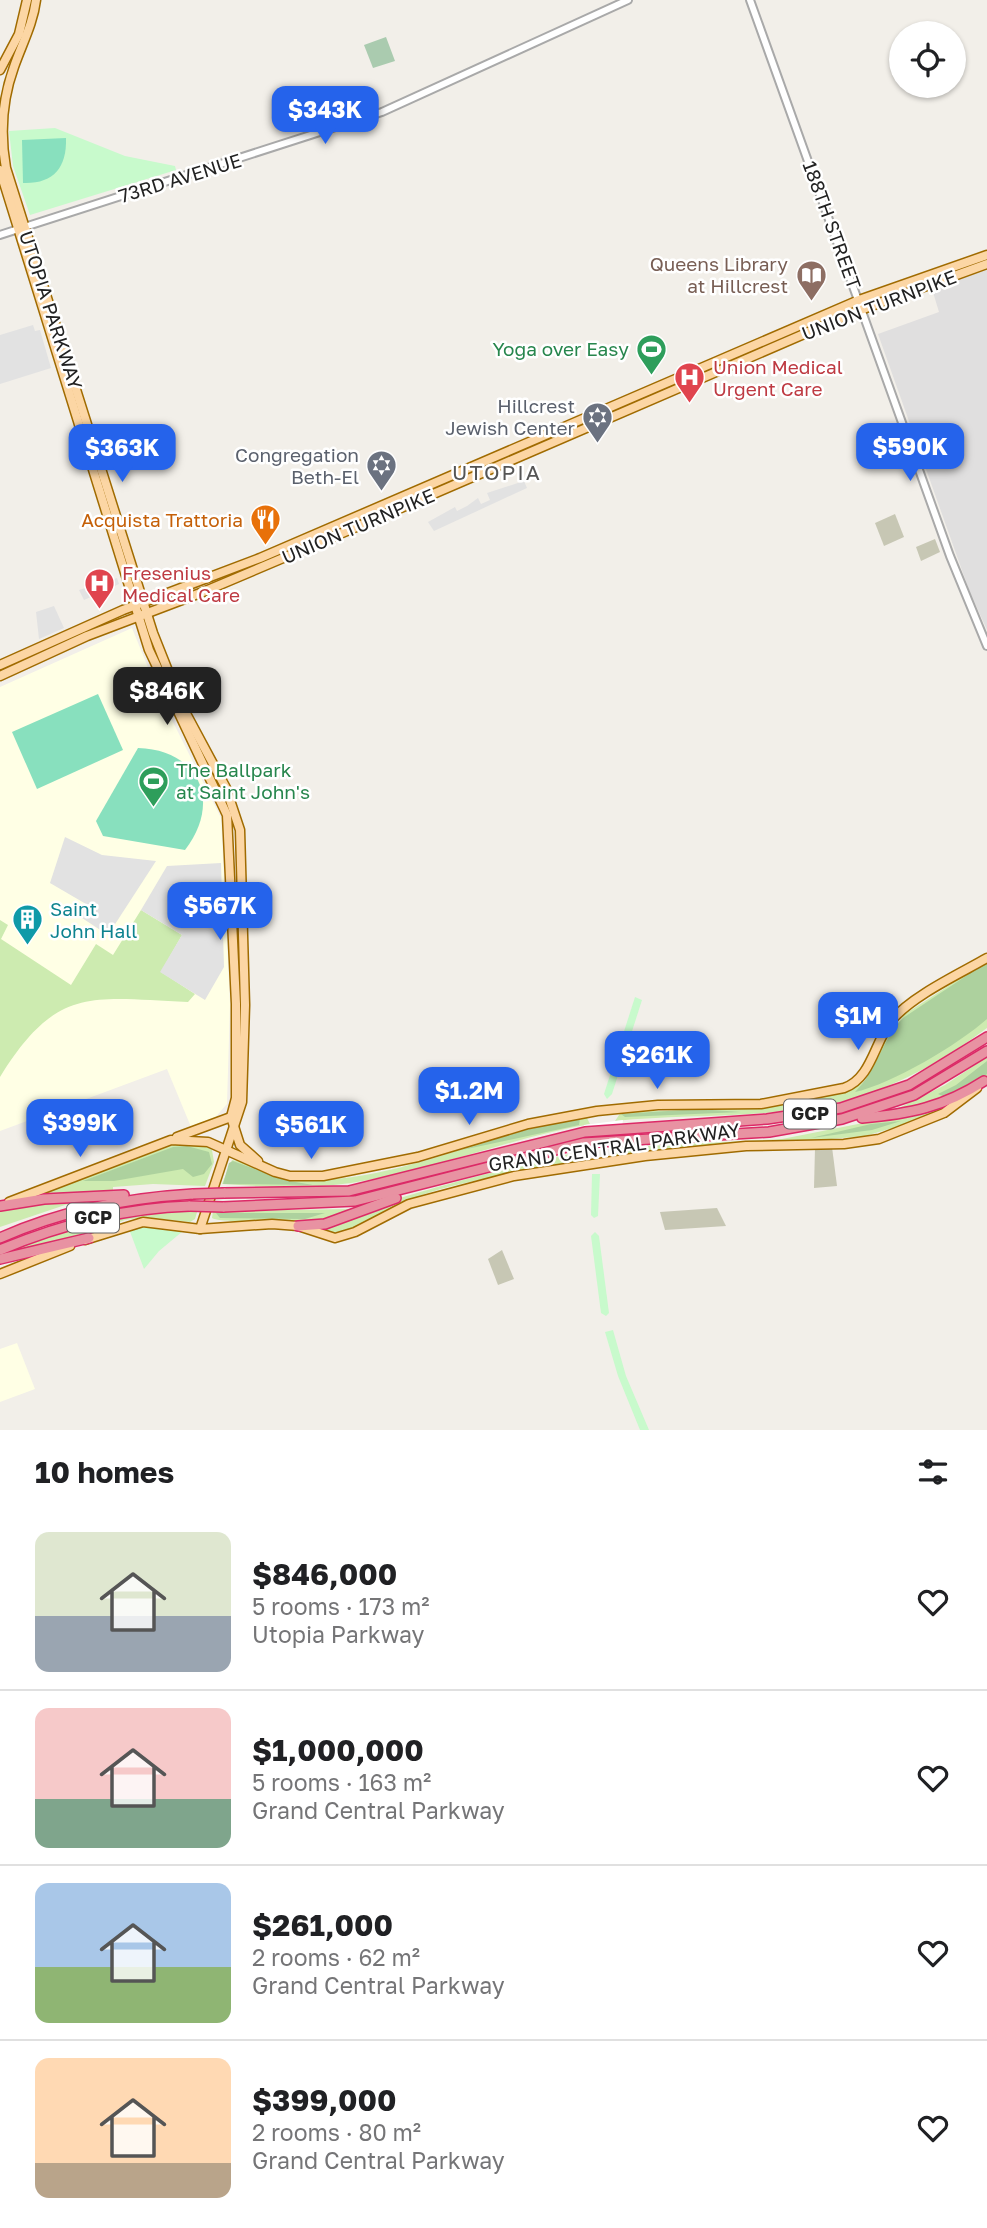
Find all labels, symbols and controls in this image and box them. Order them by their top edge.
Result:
map controls [889,21,966,98]
button: locate [889,21,966,98]
pin: $343K [276,86,374,146]
text: $343K [288,95,362,123]
street label: 73RD AVENUE [116,148,244,207]
street label: 188TH STREET [799,157,866,292]
street label: UTOPIA PARKWAY [15,228,88,392]
place label: Queens Library at Hillcrest [650,252,788,297]
library icon: Queens Library at Hillcrest [794,258,828,302]
street label: UNION TURNPIKE [798,264,959,345]
sports icon: Yoga over Easy [635,332,669,376]
place label: Yoga over Easy [492,337,629,360]
place label: Union Medical Urgent Care [713,355,843,400]
hospital icon: Union Medical Urgent Care [673,361,707,405]
place label: Hillcrest Jewish Center [445,394,576,439]
synagogue icon: Hillcrest Jewish Center [581,400,615,444]
pin: $363K [73,424,171,484]
pin: $590K [861,424,959,483]
text: $590K [872,432,948,460]
text: $363K [85,433,159,461]
place label: Congregation Beth-El [235,443,359,488]
synagogue icon: Congregation Beth-El [365,449,399,493]
district label: UTOPIA [452,459,542,485]
street label: UNION TURNPIKE [278,483,438,568]
restaurant icon: Acquista Trattoria [249,503,283,547]
place label: Acquista Trattoria [81,508,243,531]
place label: Fresenius Medical Care [122,561,240,606]
hospital icon: Fresenius Medical Care [82,567,116,611]
pin: $846K [118,668,216,727]
text: $846K [129,676,205,704]
place label: The Ballpark at Saint John's [176,758,310,803]
sports icon: The Ballpark at Saint John's [136,764,170,808]
pin: $567K [171,883,269,942]
text: $567K [183,891,257,919]
place label: Saint John Hall [50,897,137,942]
building icon: Saint John Hall [10,903,44,947]
pin: $1M [824,992,892,1052]
text: $1M [834,1001,882,1029]
pin: $261K [608,1032,706,1091]
text: $261K [621,1040,693,1068]
pin: $1.2M [420,1068,518,1127]
text: $1.2M [434,1076,504,1104]
pin: $399K [31,1100,129,1159]
road number: GCP [784,1100,836,1128]
pin: $561K [262,1102,360,1161]
text: $399K [42,1108,118,1136]
text: $561K [275,1110,347,1138]
street label: GRAND CENTRAL PARKWAY [487,1117,741,1176]
road number: GCP [67,1204,119,1232]
icon: filters [914,1453,952,1491]
text: 10 homes [35,1454,174,1490]
text: $846,000 [252,1556,397,1592]
icon: home [91,1560,175,1644]
icon: heart [914,1583,952,1621]
text: 5 rooms · 173 m² [252,1592,430,1620]
text: Utopia Parkway [252,1620,424,1648]
text: $1,000,000 [252,1732,424,1768]
icon: home [91,1736,175,1820]
icon: heart [914,1759,952,1797]
text: 5 rooms · 163 m² [252,1768,431,1796]
text: Grand Central Parkway [252,1796,505,1824]
text: $261,000 [252,1907,393,1943]
icon: home [91,1911,175,1995]
icon: heart [914,1934,952,1972]
text: 2 rooms · 62 m² [252,1943,420,1971]
text: Grand Central Parkway [252,1971,505,1999]
text: $399,000 [252,2082,397,2118]
icon: home [91,2086,175,2170]
icon: heart [914,2109,952,2147]
text: 2 rooms · 80 m² [252,2118,421,2146]
text: Grand Central Parkway [252,2146,505,2174]

